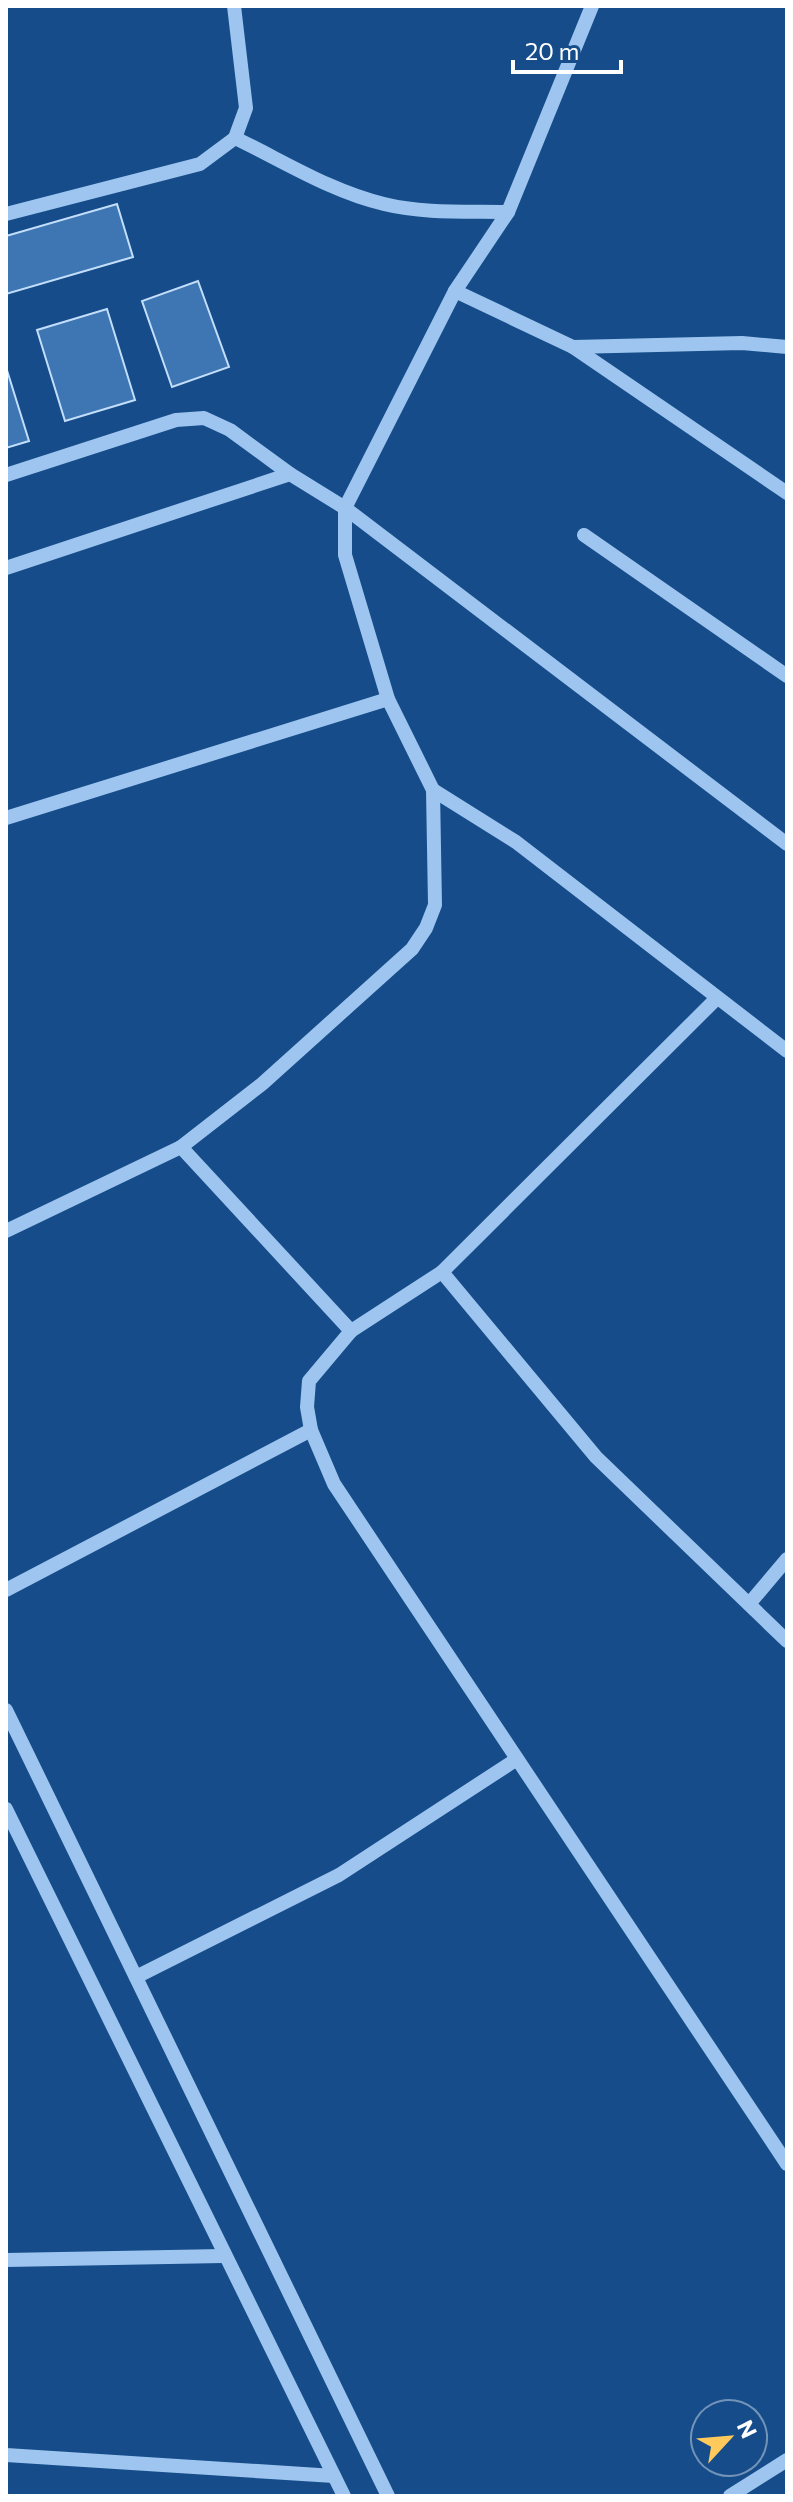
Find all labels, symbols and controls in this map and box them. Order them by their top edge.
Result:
scale bar [513,24,621,74]
text: 20 m [525,36,579,65]
north arrow [689,2398,769,2478]
text: N [732,2416,763,2442]

